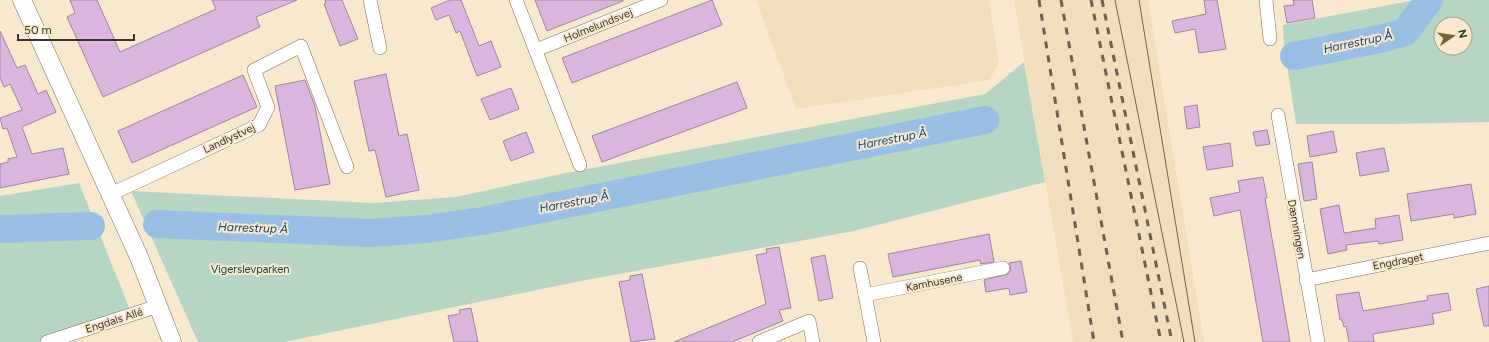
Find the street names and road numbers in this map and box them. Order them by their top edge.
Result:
street label: Holmelundsvej [562,6,635,45]
street label: Landlystvej [201,121,257,156]
street label: Dæmningen [1285,198,1308,260]
street label: Engdraget [1372,250,1425,273]
street label: Kamhusene [905,271,963,294]
street label: Engdals Allé [84,305,145,336]

